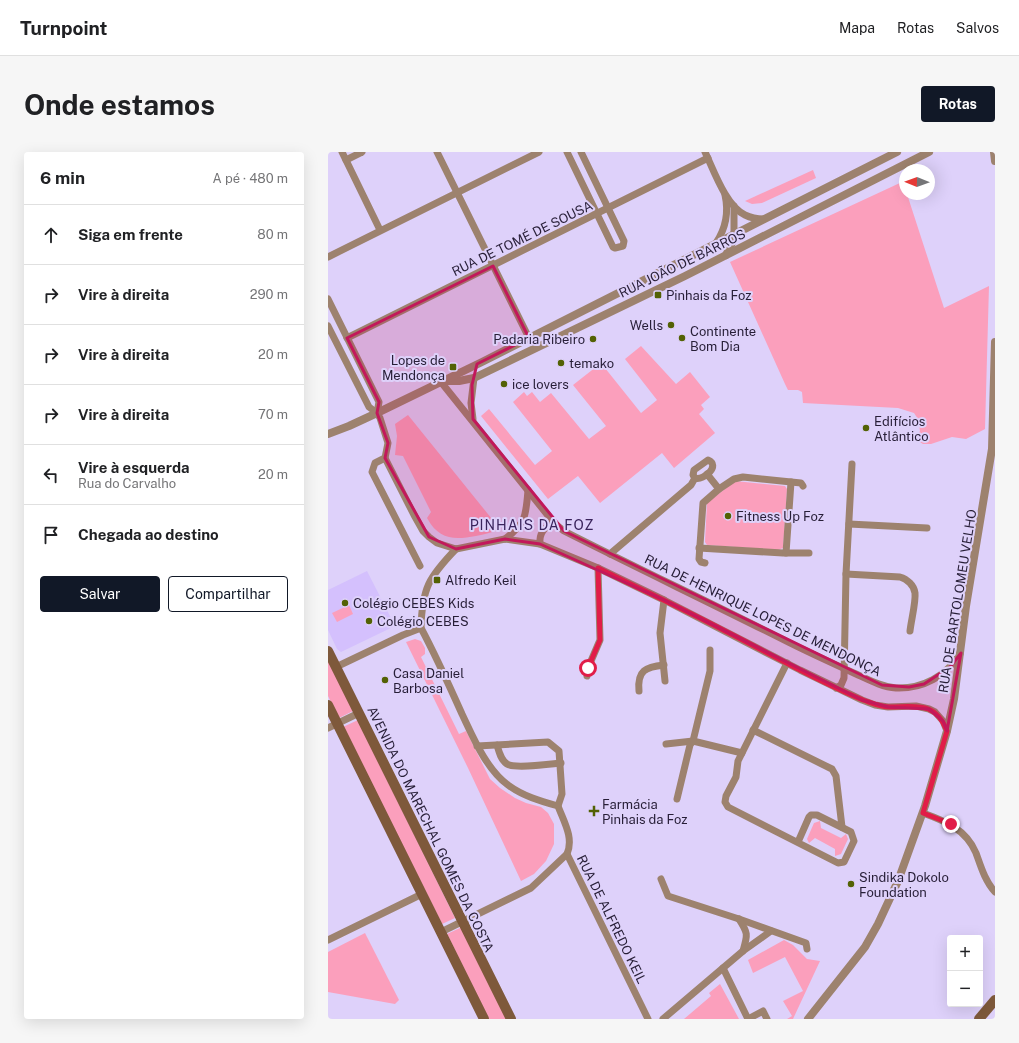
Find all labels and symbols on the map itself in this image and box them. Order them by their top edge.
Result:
north arrow [899,164,935,200]
street label: RUA DE TOMÉ DE SOUSA [449,197,595,279]
street label: RUA JOÃO DE BARROS [616,226,748,301]
place label: Pinhais da Foz [666,288,752,303]
marker: Pinhais da Foz [653,290,663,300]
place label: Wells [630,318,663,333]
marker: Wells [666,320,676,330]
place label: Continente Bom Dia [690,324,756,354]
place label: Padaria Ribeiro [493,332,585,347]
marker: Continente Bom Dia [677,333,687,343]
marker: Padaria Ribeiro [588,334,598,344]
place label: Lopes de Mendonça [382,353,445,383]
place label: temako [569,356,614,371]
marker: temako [556,358,566,368]
marker: Lopes de Mendonça [448,362,458,372]
place label: ice lovers [512,377,569,392]
marker: ice lovers [499,379,509,389]
place label: Edifícios Atlântico [874,414,929,444]
marker: Edifícios Atlântico [861,423,871,433]
street label: RUA DE BARTOLOMEU VELHO [936,508,979,694]
place label: Fitness Up Foz [736,509,824,524]
marker: Fitness Up Foz [723,511,733,521]
district label: PINHAIS DA FOZ [470,517,594,533]
street label: RUA DE HENRIQUE LOPES DE MENDONÇA [642,551,883,679]
place label: Alfredo Keil [445,573,517,588]
marker: Alfredo Keil [432,575,442,585]
place label: Colégio CEBES Kids [353,596,474,611]
marker: Colégio CEBES Kids [340,598,350,608]
place label: Colégio CEBES [377,614,469,629]
marker: Colégio CEBES [364,616,374,626]
route start [579,659,597,677]
place label: Casa Daniel Barbosa [393,666,464,696]
marker: Casa Daniel Barbosa [380,675,390,685]
street label: AVENIDA DO MARECHAL GOMES DA COSTA [364,704,497,955]
place label: Farmácia Pinhais da Foz [602,797,688,827]
marker: Farmácia Pinhais da Foz [589,806,599,816]
route end [942,815,960,833]
street label: RUA DE ALFREDO KEIL [574,852,649,986]
place label: Sindika Dokolo Foundation [859,870,949,900]
marker: Sindika Dokolo Foundation [846,879,856,889]

